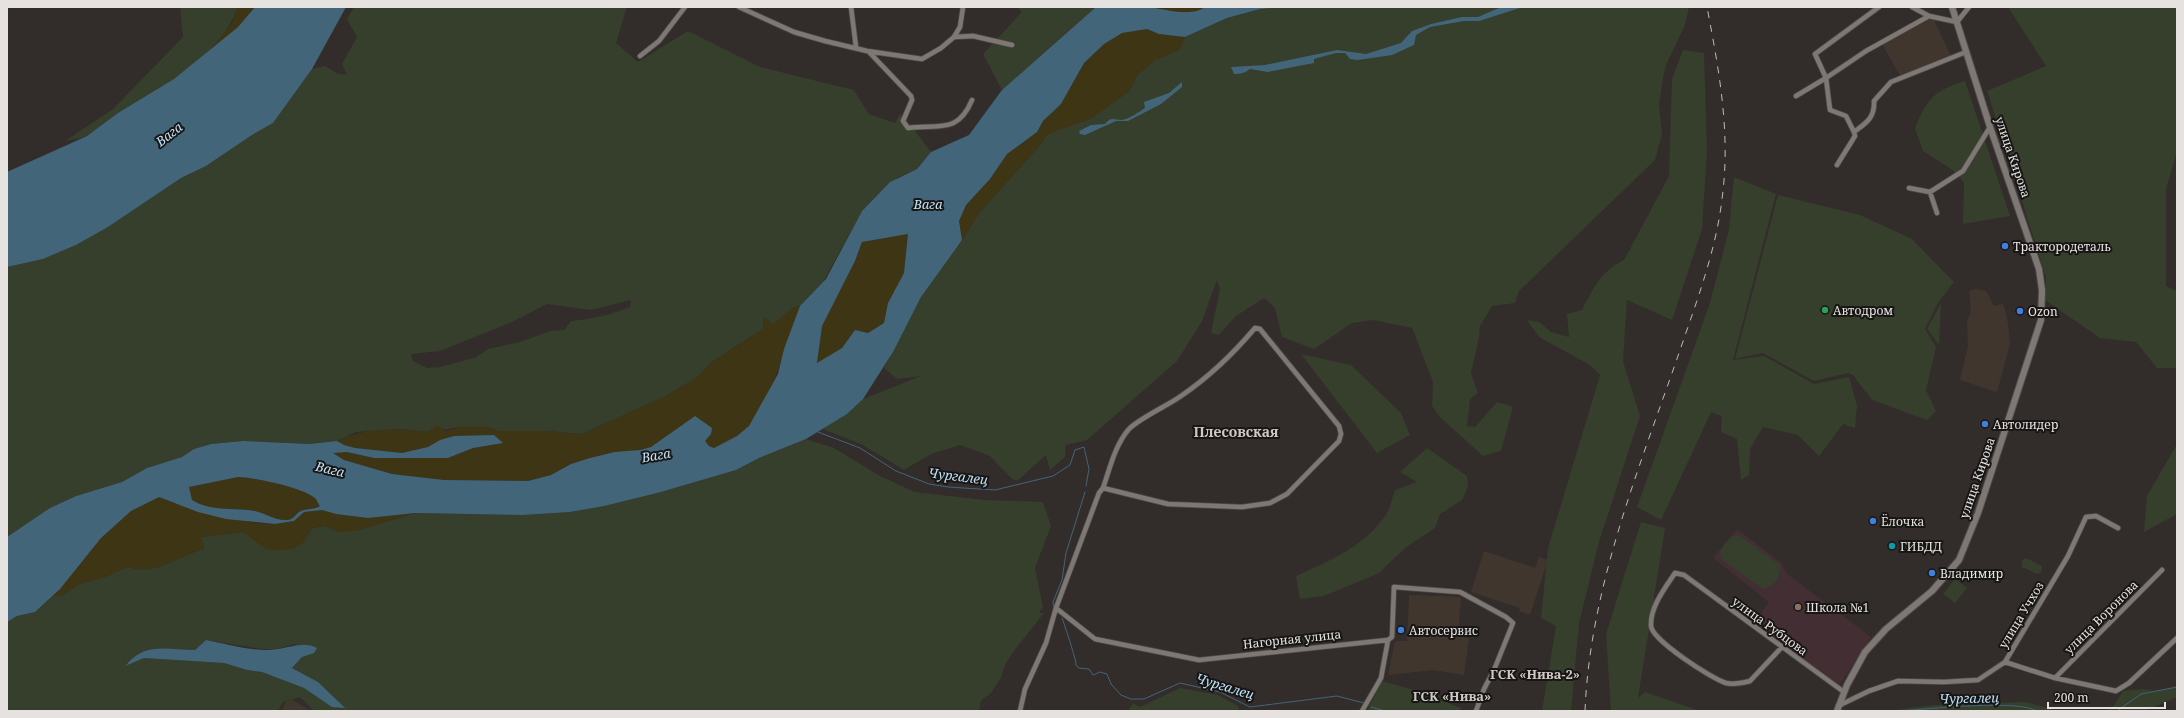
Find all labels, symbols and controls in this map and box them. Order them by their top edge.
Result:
street label: улица Кирова [1991,114,2035,200]
water label: Вага [151,118,187,151]
water label: Вага [912,195,943,213]
place label: Трактородеталь [2013,238,2111,255]
marker: Трактородеталь [2000,241,2010,251]
place label: Автодром [1833,302,1893,319]
place label: Ozon [2028,303,2058,320]
marker: Автодром [1820,305,1830,315]
marker: Ozon [2015,306,2025,316]
place label: Автолидер [1993,416,2059,433]
marker: Автолидер [1980,419,1990,429]
district label: Плесовская [1193,422,1279,441]
street label: улица Кирова [1955,435,1999,521]
water label: Вага [639,443,673,467]
water label: Вага [313,457,347,481]
water label: Чургалец [927,463,989,489]
place label: Ёлочка [1881,513,1925,530]
marker: Ёлочка [1868,516,1878,526]
place label: ГИБДД [1900,538,1942,555]
marker: ГИБДД [1887,541,1897,551]
place label: Владимир [1940,565,2004,582]
marker: Владимир [1927,568,1937,578]
street label: улица Воронова [2060,576,2142,658]
street label: улица Учхоз [1994,578,2048,652]
street label: улица Рубцова [1729,593,1811,659]
place label: Школа №1 [1806,599,1869,616]
marker: Школа №1 [1793,602,1803,612]
place label: Автосервис [1409,622,1478,639]
street label: Нагорная улица [1242,625,1342,653]
marker: Автосервис [1396,625,1406,635]
district label: ГСК «Нива-2» [1490,665,1580,683]
water label: Чургалец [1194,669,1256,703]
scale bar [2048,684,2165,710]
district label: ГСК «Нива» [1413,687,1491,705]
water label: Чургалец [1939,688,1999,708]
text: 200 m [2054,689,2089,706]

